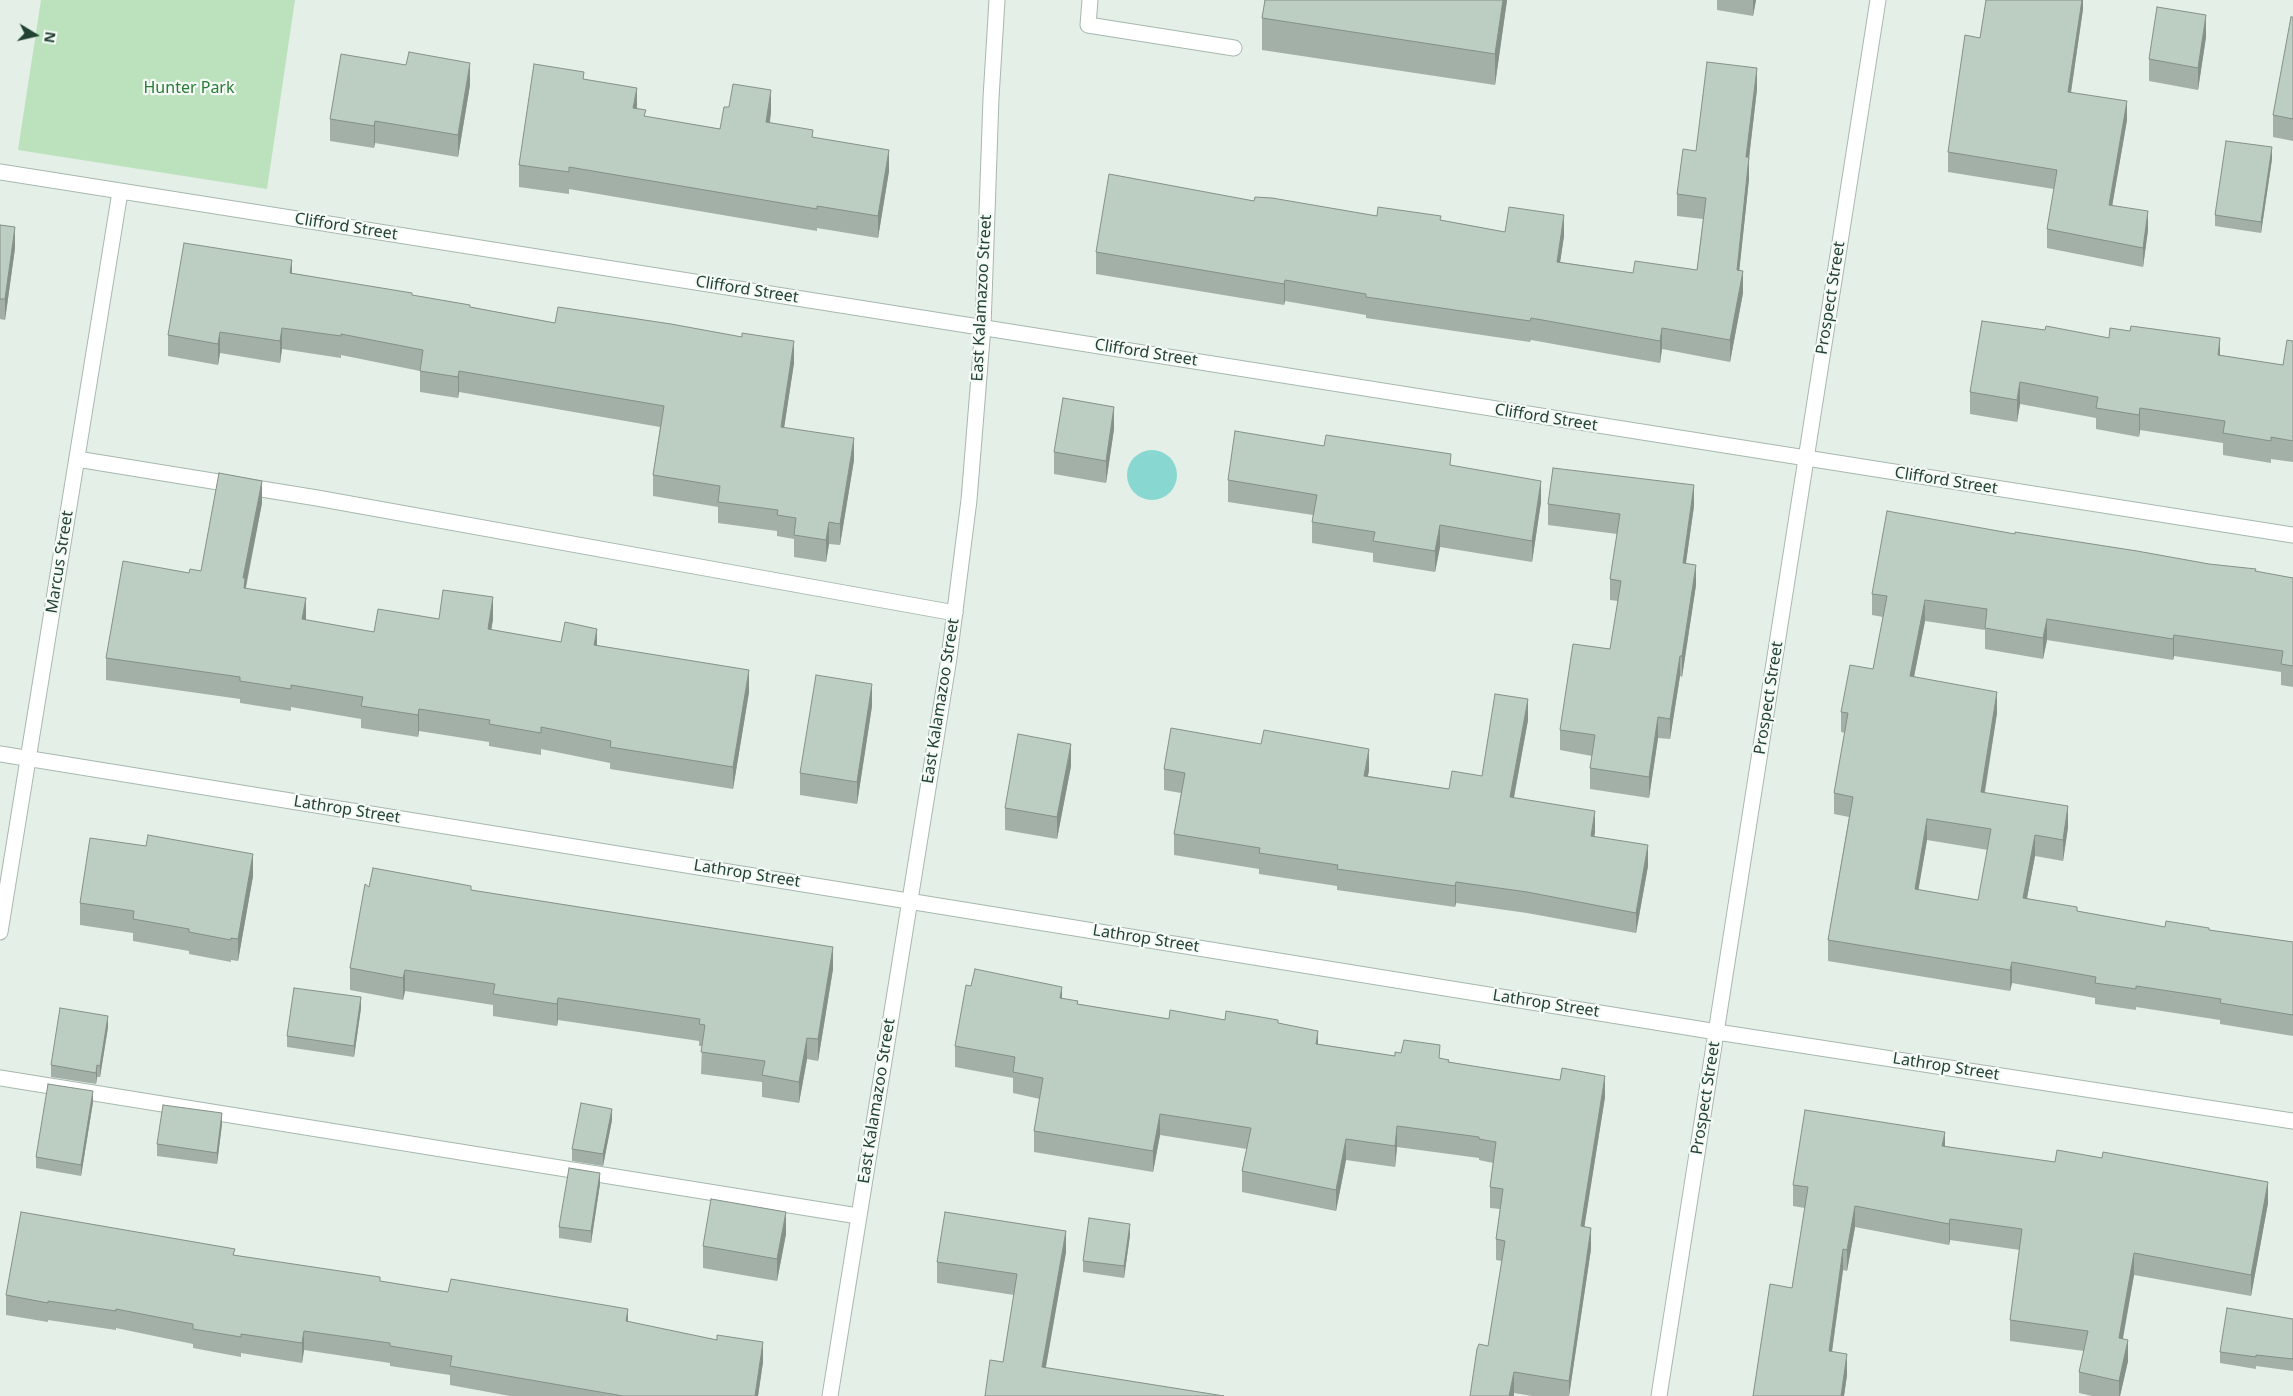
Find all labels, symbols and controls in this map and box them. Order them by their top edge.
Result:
north arrow [10,10,60,60]
text: N [40,30,61,45]
park label: Hunter Park [143,78,235,98]
street label: Clifford Street [293,209,399,245]
street label: East Kalamazoo Street [968,214,996,382]
street label: Prospect Street [1813,240,1849,356]
street label: Clifford Street [694,272,800,308]
street label: Clifford Street [1093,335,1199,371]
street label: Clifford Street [1493,400,1599,436]
street label: Clifford Street [1893,463,1999,499]
street label: Marcus Street [42,509,78,615]
street label: East Kalamazoo Street [918,617,964,785]
street label: Prospect Street [1751,640,1787,756]
street label: Lathrop Street [292,792,402,828]
street label: Lathrop Street [692,856,802,892]
street label: Lathrop Street [1091,921,1201,957]
street label: Lathrop Street [1491,986,1601,1022]
street label: East Kalamazoo Street [854,1017,900,1185]
street label: Prospect Street [1688,1040,1724,1156]
street label: Lathrop Street [1891,1049,2001,1085]

